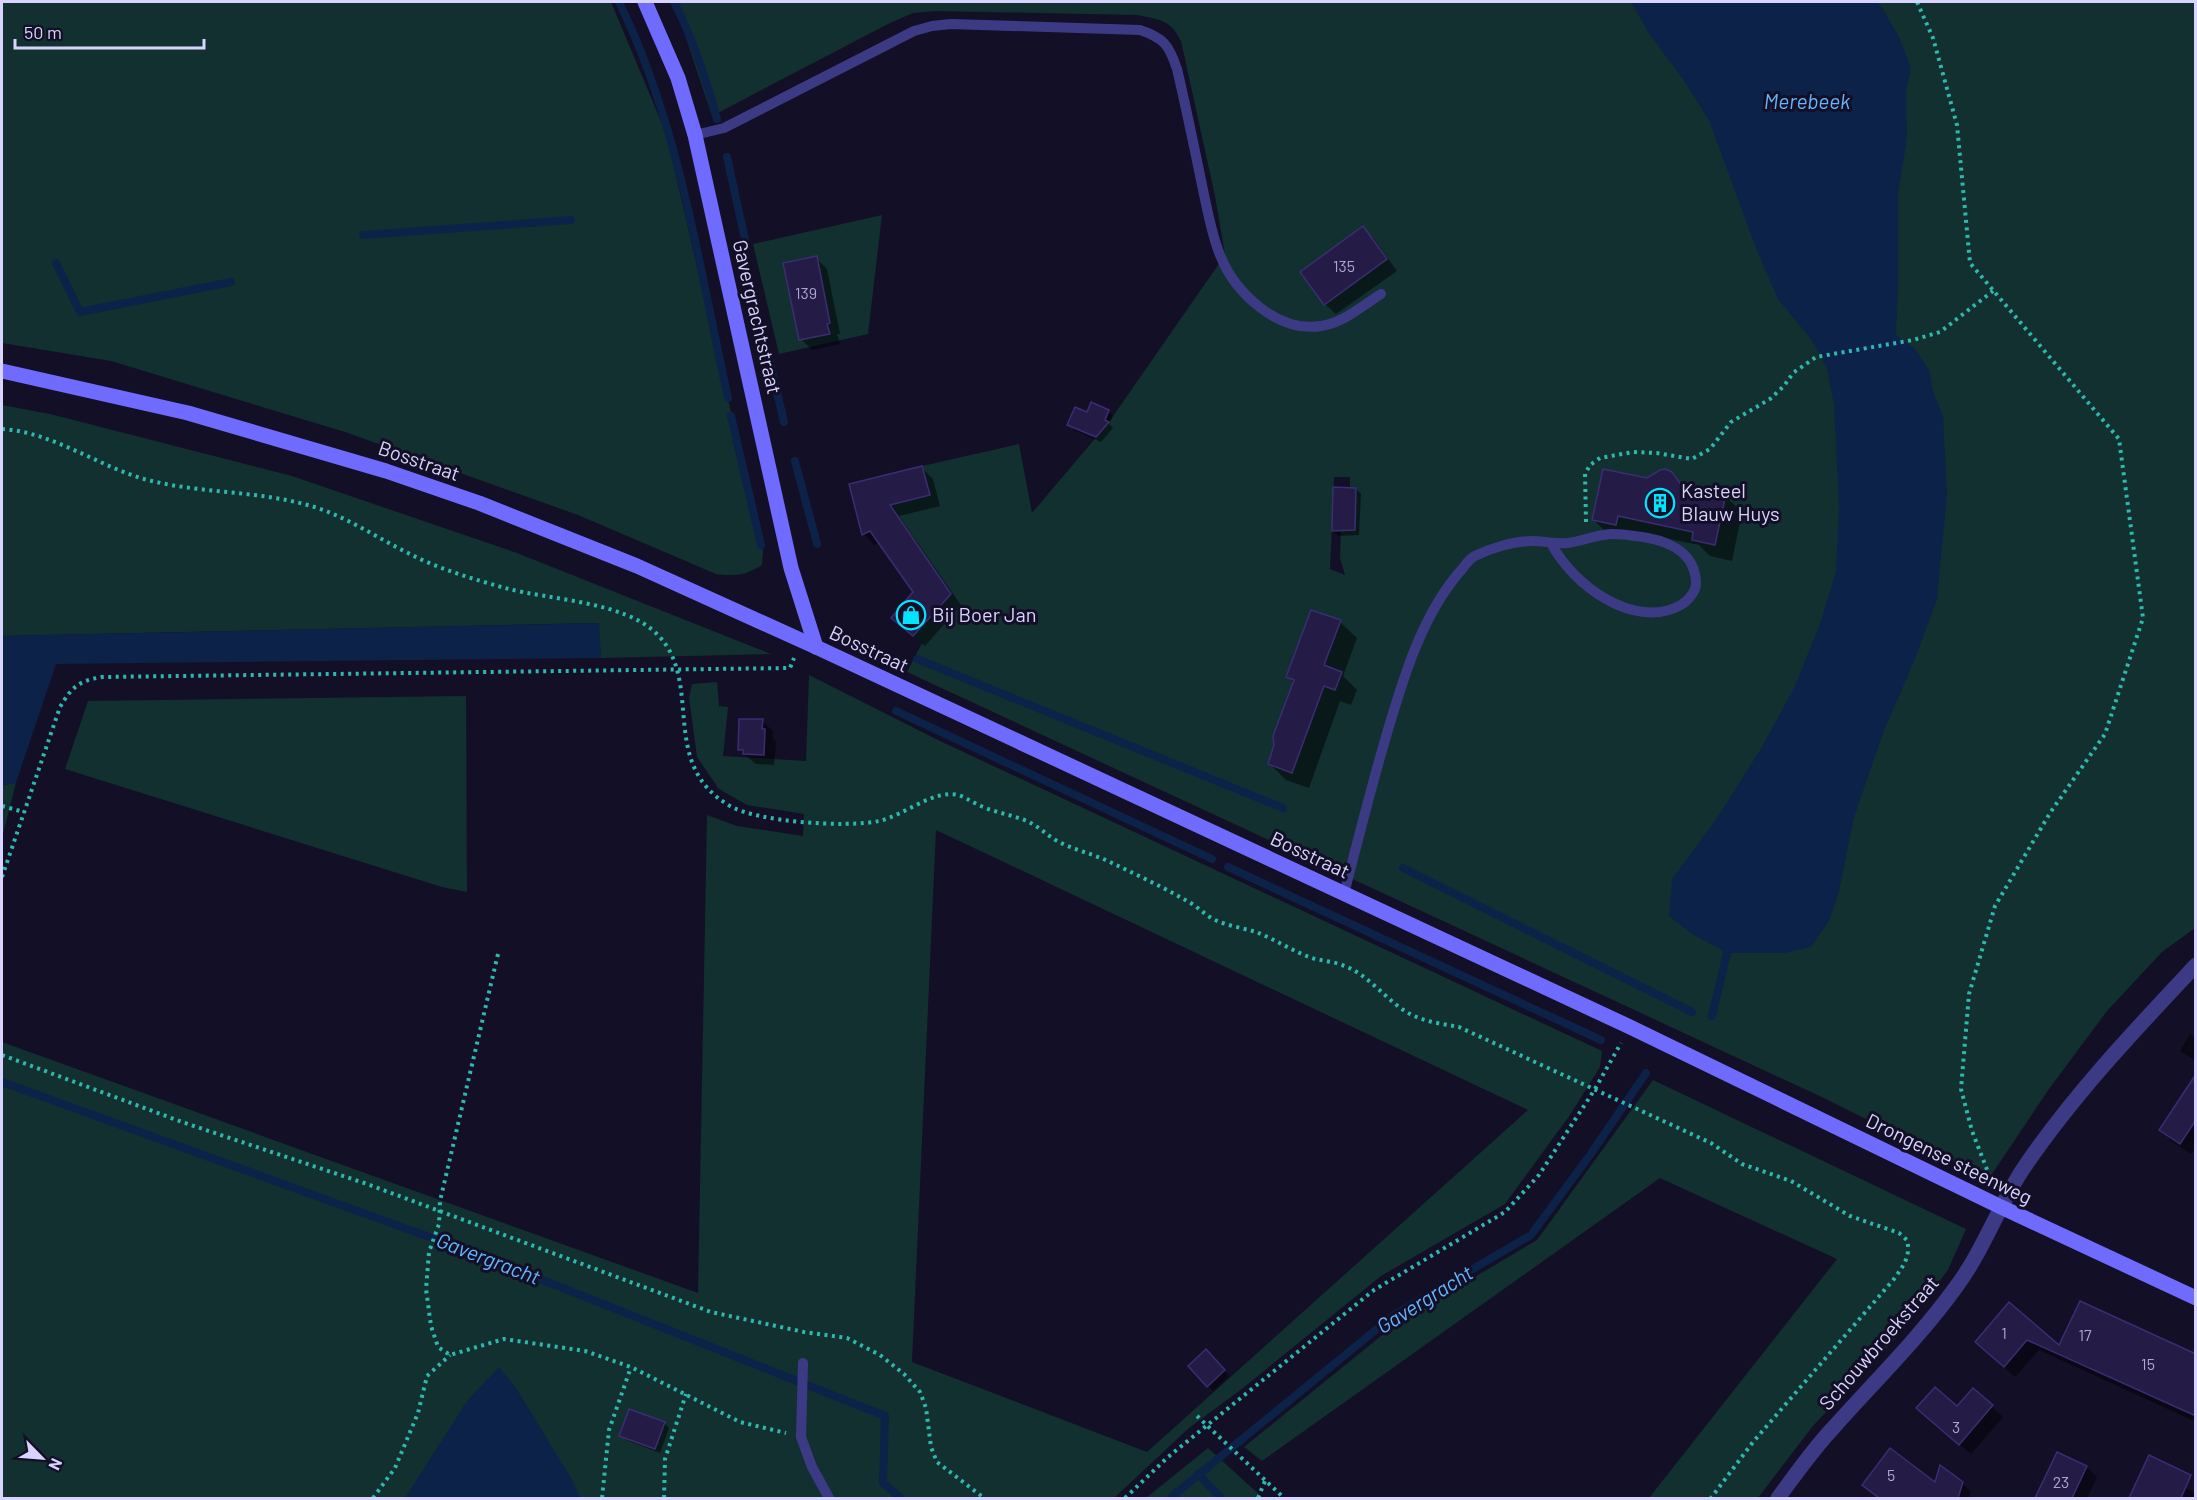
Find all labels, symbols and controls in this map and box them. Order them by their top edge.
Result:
scale bar [15,12,204,50]
text: 50 m [24,21,62,43]
water label: Merebeek [1764,88,1851,113]
street label: Gavergrachtstraat [729,237,787,396]
house number: 135 [1333,256,1355,275]
house number: 139 [795,283,817,302]
street label: Bosstraat [375,435,463,485]
place label: Kasteel Blauw Huys [1681,478,1780,525]
building icon: Kasteel Blauw Huys [1644,487,1676,519]
shop icon: Bij Boer Jan [895,599,927,631]
place label: Bij Boer Jan [932,602,1036,626]
street label: Bosstraat [826,619,913,677]
street label: Bosstraat [1267,825,1354,883]
street label: Drongense steenweg [1863,1108,2036,1209]
water label: Gavergracht [433,1226,544,1289]
water label: Gavergracht [1371,1259,1477,1338]
street label: Schouwbroekstraat [1813,1270,1943,1414]
house number: 1 [2001,1323,2007,1342]
house number: 17 [2078,1325,2092,1344]
house number: 15 [2141,1354,2155,1373]
house number: 3 [1952,1417,1960,1436]
north arrow [12,1428,72,1488]
text: N [45,1456,67,1473]
house number: 5 [1887,1465,1895,1484]
house number: 23 [2053,1472,2069,1491]

